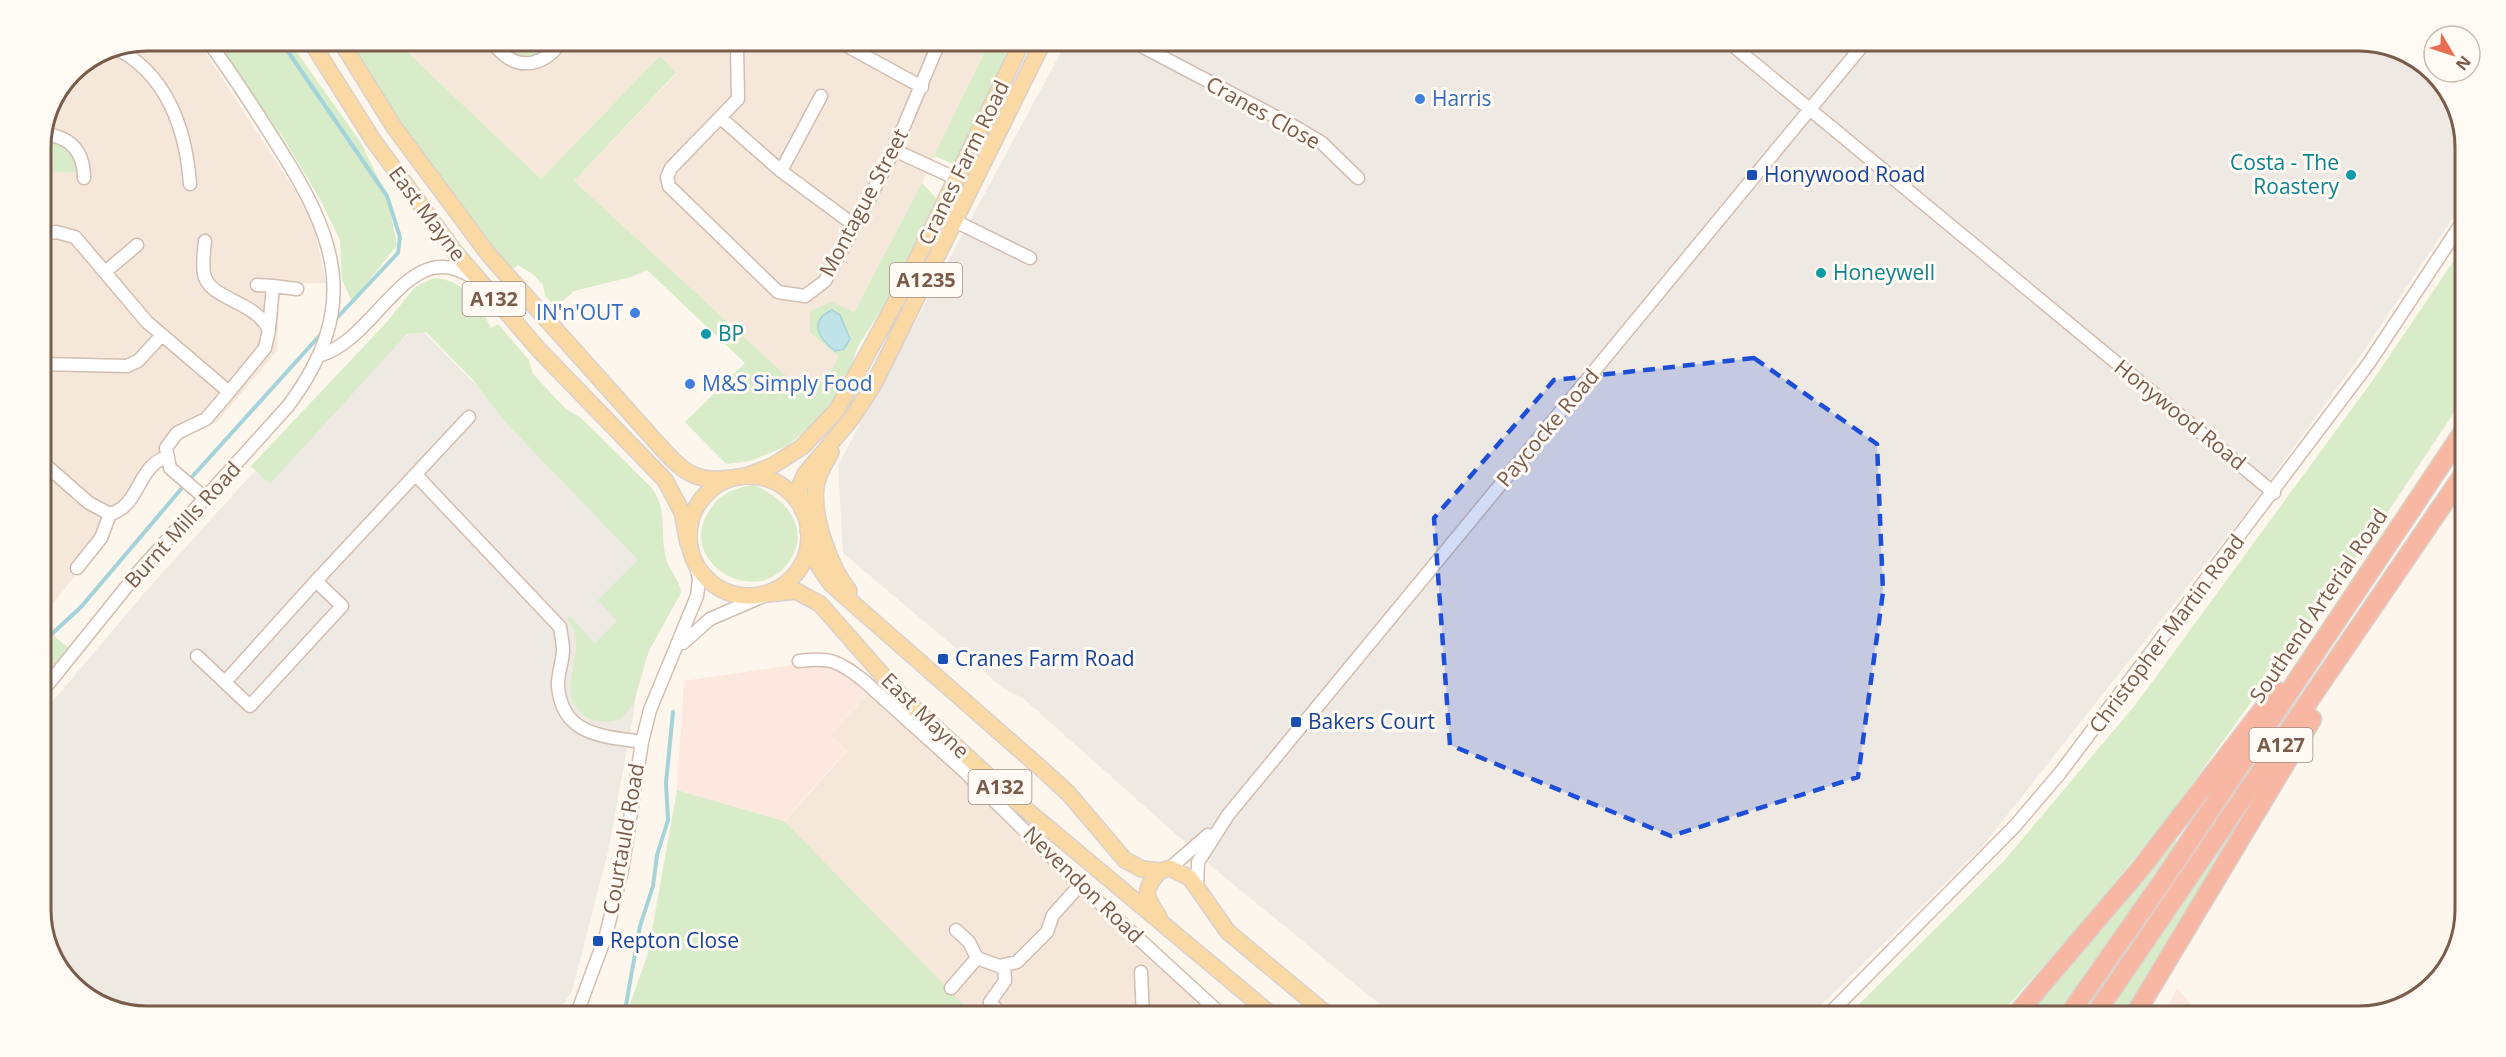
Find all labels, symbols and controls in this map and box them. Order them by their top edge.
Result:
north arrow [2422,24,2482,84]
text: N [2451,51,2476,75]
street label: Cranes Close [1201,69,1326,155]
street label: Cranes Farm Road [911,76,1015,249]
place label: Harris [1432,84,1492,112]
marker: Harris [1413,92,1427,106]
street label: Montague Street [812,124,914,281]
place label: Costa - The Roastery [2230,148,2339,200]
street label: East Mayne [383,160,473,267]
place label: Honywood Road [1764,160,1925,188]
marker: Honywood Road [1745,168,1759,182]
marker: Costa - The Roastery [2344,168,2358,182]
place label: Honeywell [1833,258,1935,286]
road number: A1235 [890,263,962,297]
marker: Honeywell [1814,266,1828,280]
road number: A132 [462,282,526,316]
place label: IN'n'OUT [536,298,623,326]
marker: IN'n'OUT [628,306,642,320]
place label: BP [718,319,744,347]
marker: BP [699,327,713,341]
street label: Honywood Road [2109,353,2252,476]
street label: Paycocke Road [1490,362,1605,492]
place label: M&S Simply Food [702,369,873,397]
marker: M&S Simply Food [683,377,697,391]
street label: Burnt Mills Road [118,455,247,594]
street label: Southend Arterial Road [2243,503,2394,708]
street label: Christopher Martin Road [2082,528,2250,738]
place label: Cranes Farm Road [955,644,1135,672]
marker: Cranes Farm Road [936,652,950,666]
street label: East Mayne [876,666,976,764]
place label: Bakers Court [1308,707,1435,735]
marker: Bakers Court [1289,715,1303,729]
road number: A127 [2250,728,2312,762]
street label: Courtauld Road [596,761,650,917]
road number: A132 [968,770,1032,804]
street label: Nevendon Road [1018,820,1150,949]
place label: Repton Close [610,926,739,954]
marker: Repton Close [591,934,605,948]

